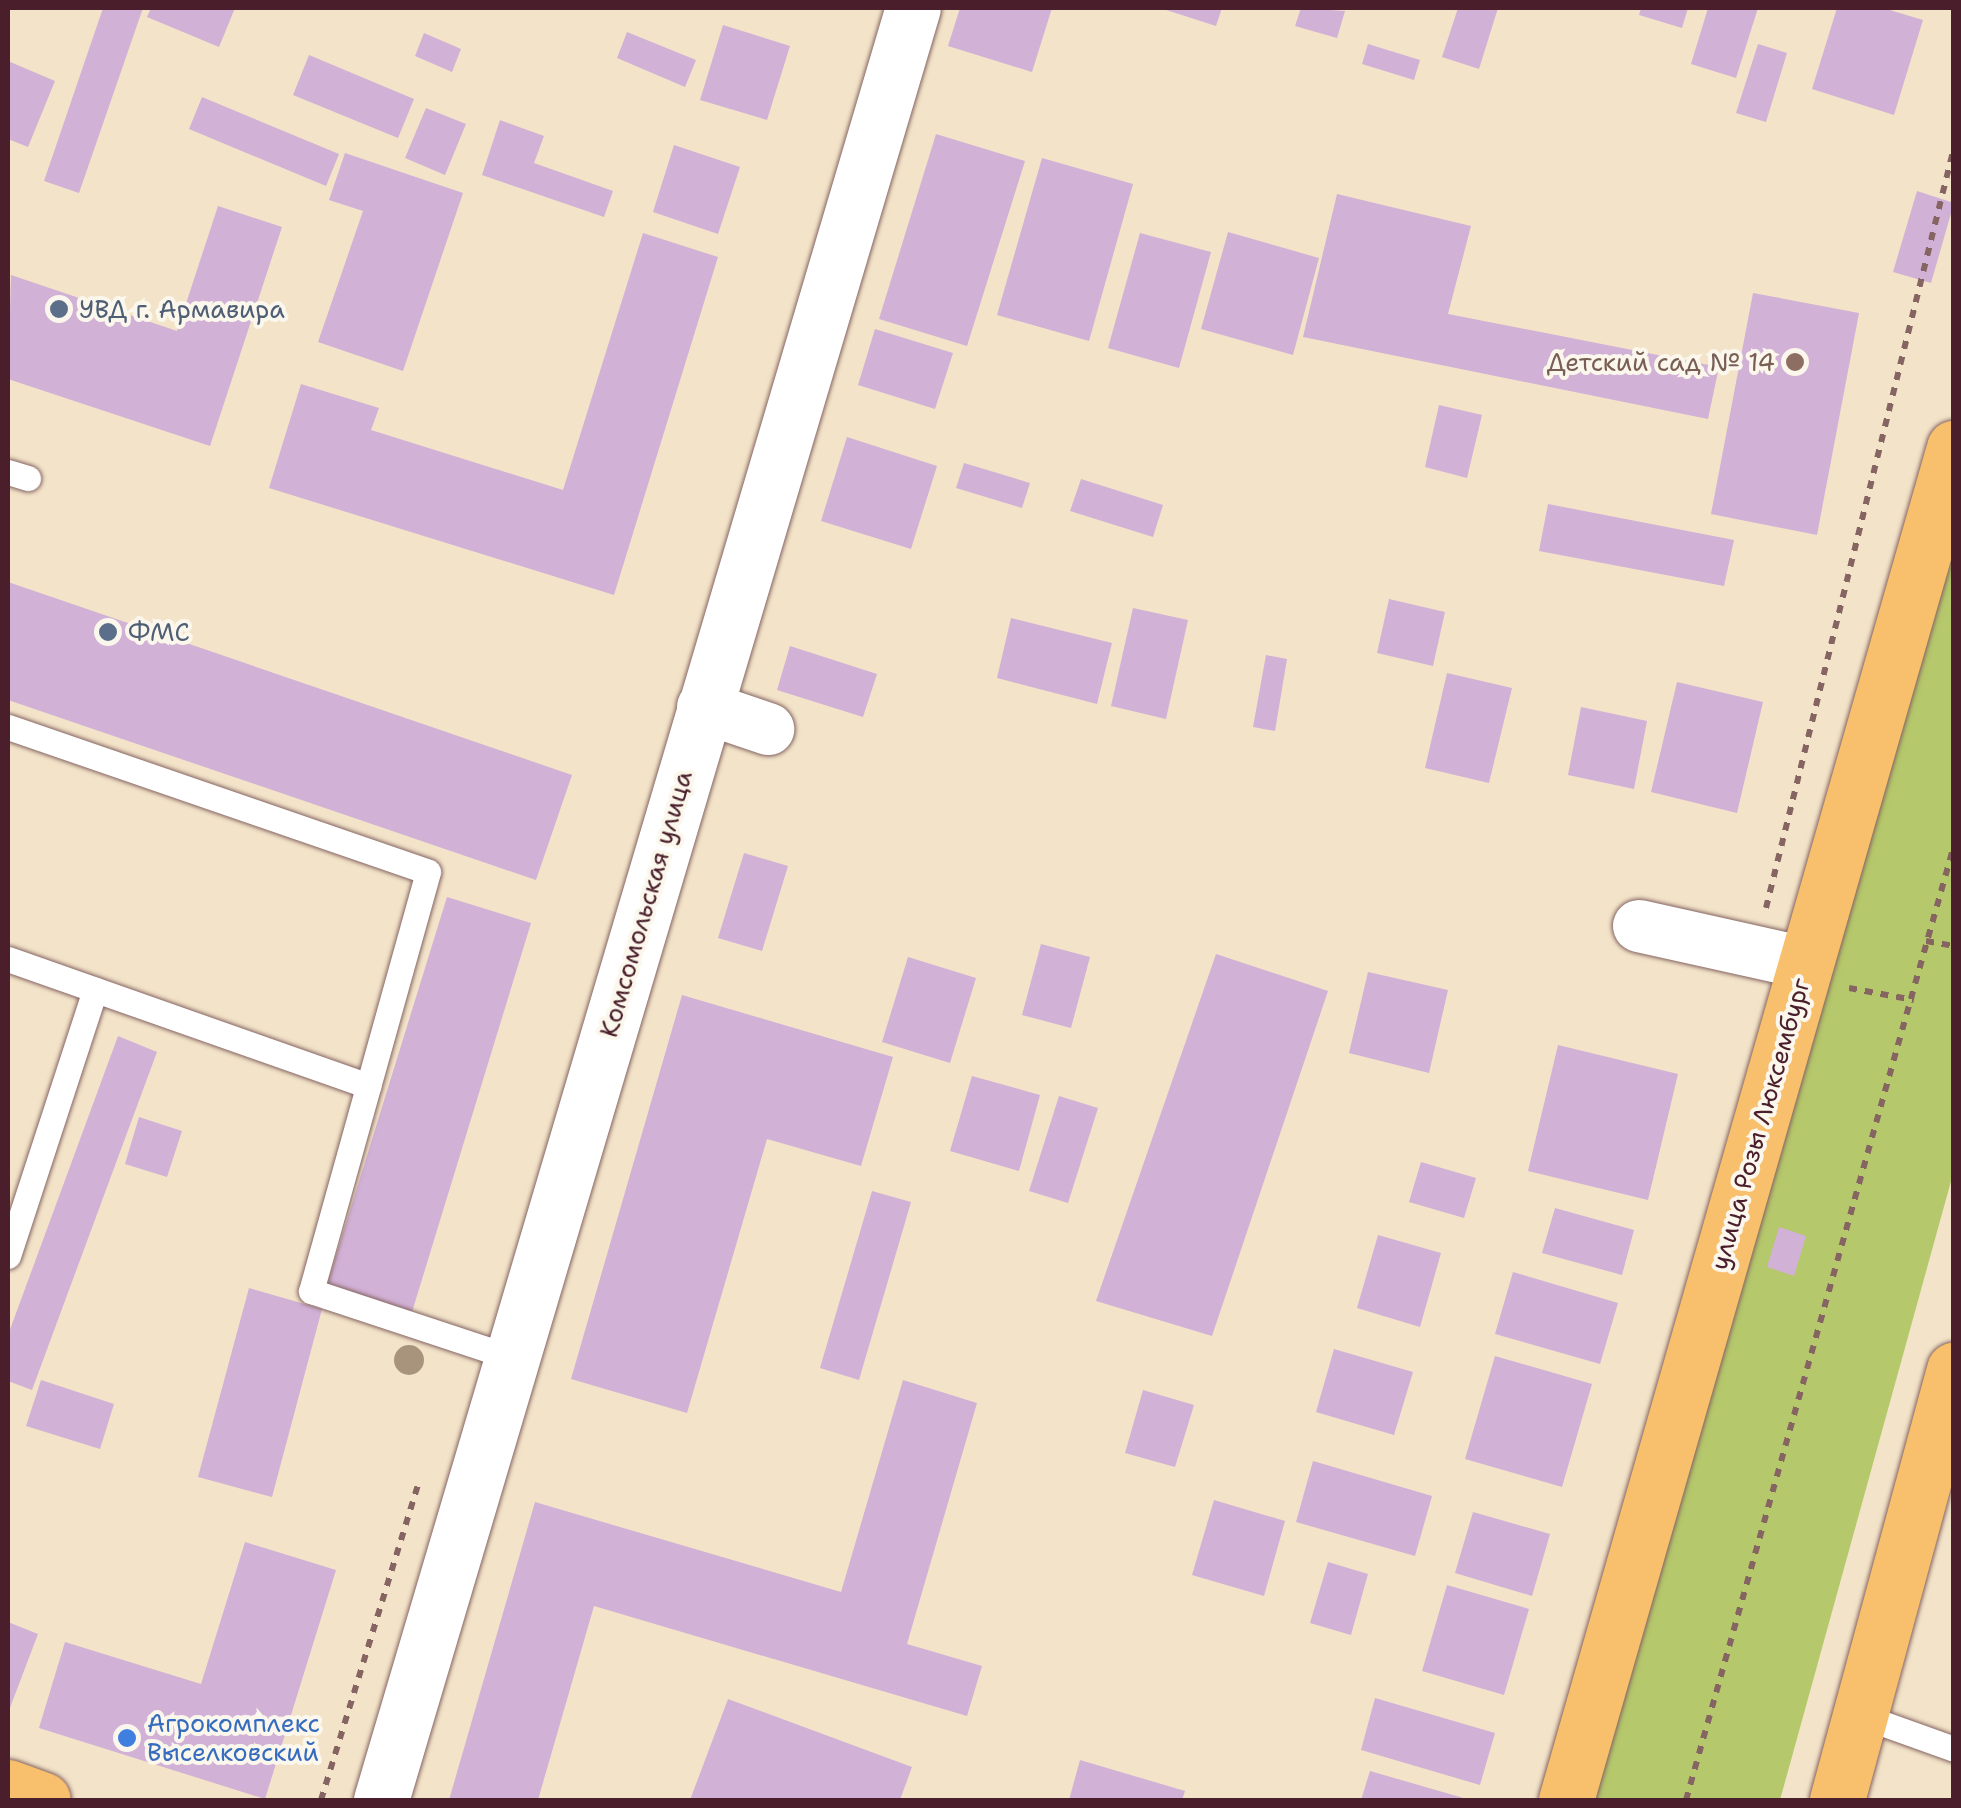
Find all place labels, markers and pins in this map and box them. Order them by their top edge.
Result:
place label: УВД г. Армавира [79,294,285,324]
marker: УВД г. Армавира [48,298,70,320]
place label: Детский сад № 14 [1547,347,1775,377]
marker: Детский сад № 14 [1784,351,1806,373]
place label: ФМС [128,617,190,647]
marker: ФМС [97,621,119,643]
place label: Агрокомплекс Выселковский [147,1709,320,1768]
marker: Агрокомплекс Выселковский [116,1727,138,1749]

